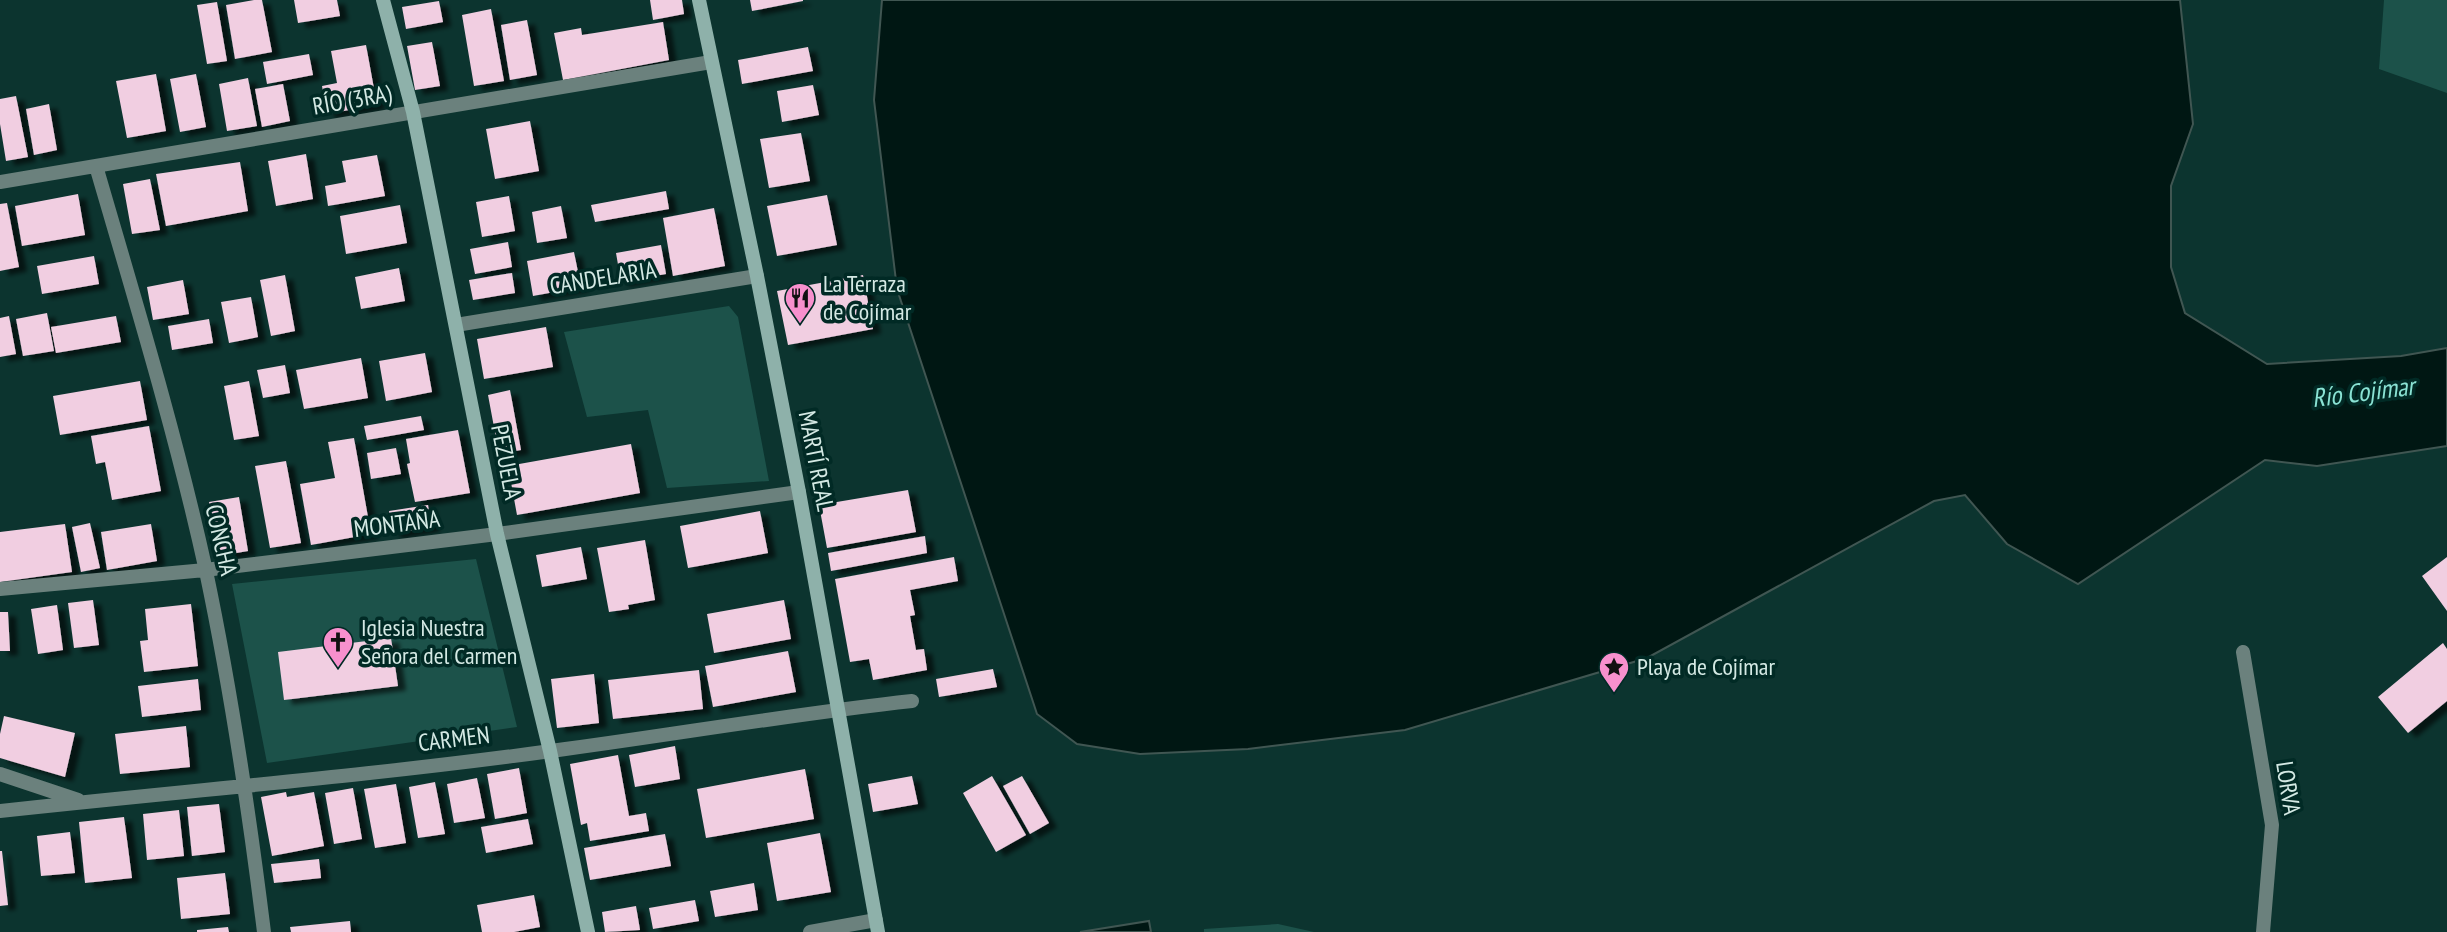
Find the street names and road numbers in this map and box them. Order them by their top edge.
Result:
street label: RÍO (3RA) [310,77,394,122]
street label: CANDELARIA [547,254,659,301]
street label: MARTÍ REAL [792,408,841,514]
street label: PEZUELA [484,422,529,503]
street label: CONCHA [198,501,245,579]
street label: MONTAÑA [352,503,442,544]
street label: CARMEN [416,719,491,758]
street label: LORVA [2269,759,2308,818]

